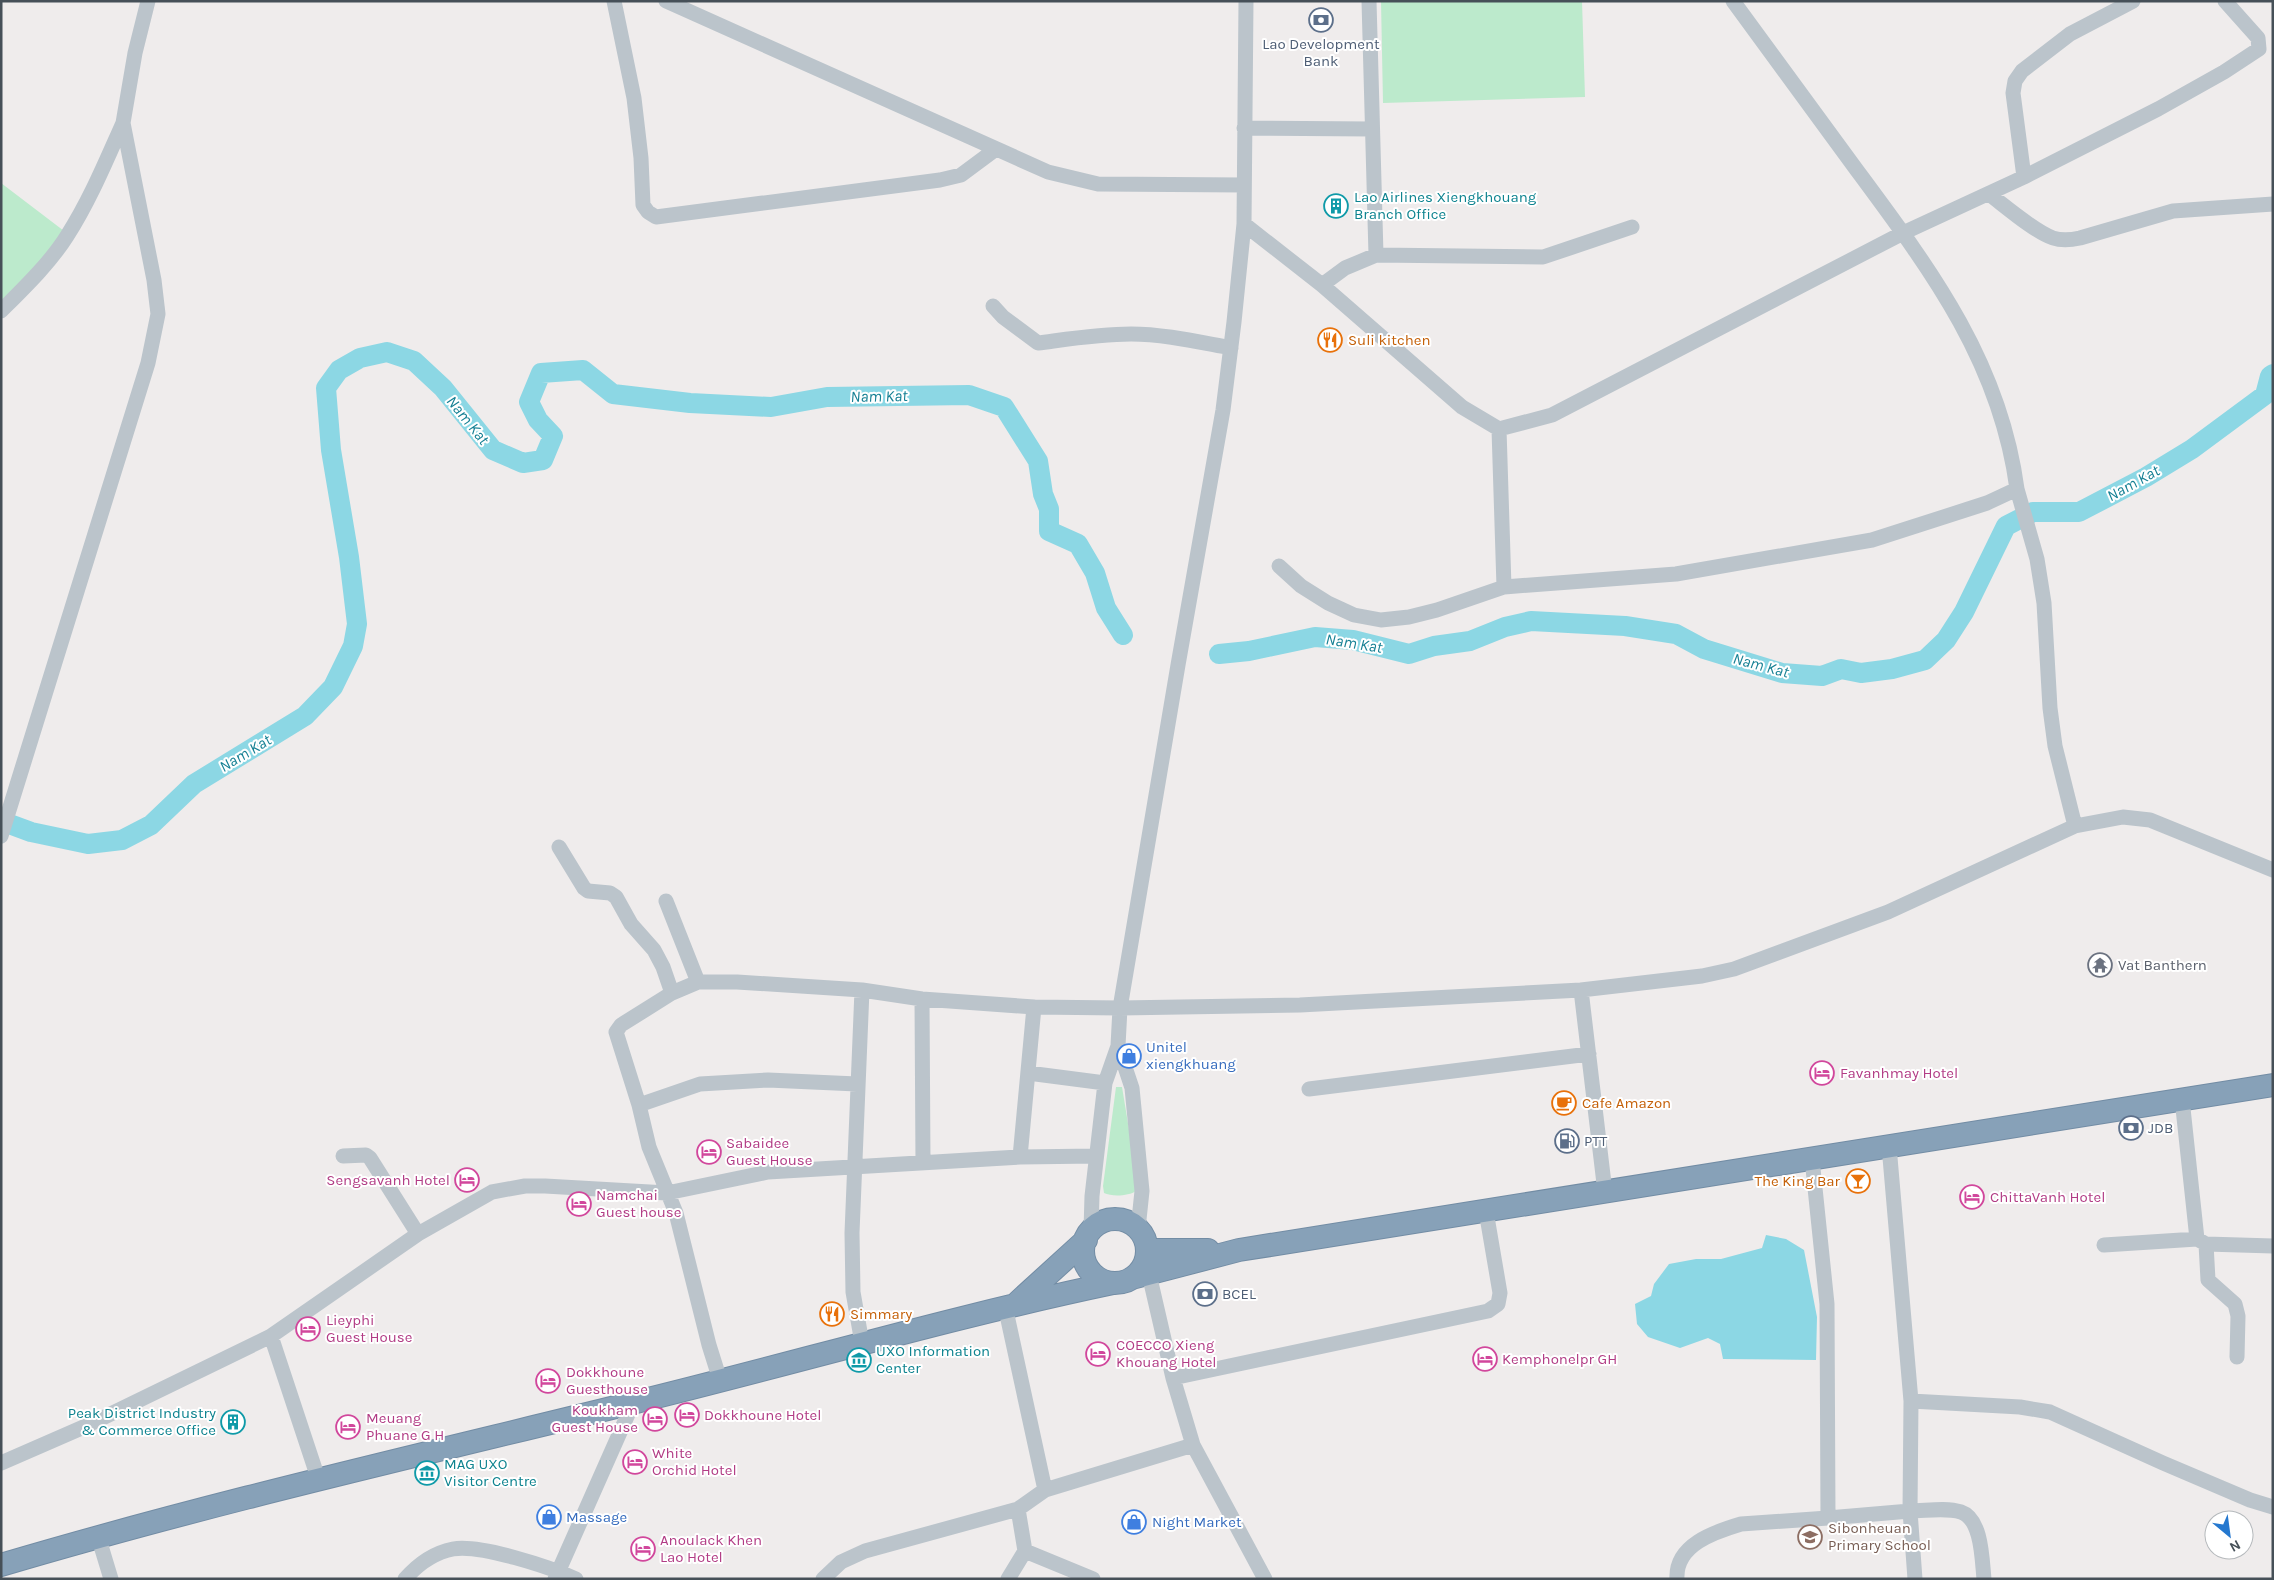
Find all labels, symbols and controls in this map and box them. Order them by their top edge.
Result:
bank icon: Lao Development Bank [1308,7,1334,33]
place label: Lao Development Bank [1262,35,1380,70]
place label: Lao Airlines Xiengkhouang Branch Office [1354,188,1537,223]
building icon: Lao Airlines Xiengkhouang Branch Office [1323,193,1349,219]
restaurant icon: Suli kitchen [1317,327,1343,353]
place label: Suli kitchen [1348,331,1431,349]
water label: Nam Kat [850,386,908,406]
water label: Nam Kat [443,392,494,449]
water label: Nam Kat [2103,461,2163,505]
water label: Nam Kat [1324,629,1384,657]
water label: Nam Kat [1731,648,1792,682]
water label: Nam Kat [216,730,275,776]
temple icon: Vat Banthern [2087,952,2113,978]
place label: Vat Banthern [2118,956,2207,974]
place label: Unitel xiengkhuang [1146,1038,1236,1073]
shop icon: Unitel xiengkhuang [1116,1043,1142,1069]
hotel icon: Favanhmay Hotel [1809,1060,1835,1086]
place label: Favanhmay Hotel [1840,1064,1958,1082]
cafe icon: Cafe Amazon [1551,1090,1577,1116]
place label: Cafe Amazon [1582,1094,1671,1112]
bank icon: JDB [2118,1115,2144,1141]
place label: JDB [2148,1119,2173,1137]
fuel station icon: PTT [1554,1128,1580,1154]
place label: PTT [1584,1132,1608,1150]
place label: Sabaidee Guest House [726,1134,812,1169]
hotel icon: Sabaidee Guest House [696,1139,722,1165]
hotel icon: Sengsavanh Hotel [454,1167,480,1193]
bar icon: The King Bar [1845,1168,1871,1194]
place label: Sengsavanh Hotel [326,1171,450,1189]
place label: The King Bar [1755,1172,1841,1190]
hotel icon: ChittaVanh Hotel [1959,1184,1985,1210]
place label: Namchai Guest house [596,1186,681,1221]
place label: ChittaVanh Hotel [1990,1188,2105,1206]
hotel icon: Namchai Guest house [566,1191,592,1217]
bank icon: BCEL [1192,1281,1218,1307]
place label: BCEL [1222,1285,1256,1303]
restaurant icon: Simmary [819,1301,845,1327]
place label: Simmary [850,1305,912,1323]
place label: Lieyphi Guest House [326,1311,412,1346]
hotel icon: Lieyphi Guest House [295,1316,321,1342]
place label: COECCO Xieng Khouang Hotel [1116,1336,1217,1371]
hotel icon: COECCO Xieng Khouang Hotel [1085,1341,1111,1367]
place label: UXO Information Center [876,1342,990,1377]
hotel icon: Kemphonelpr GH [1472,1346,1498,1372]
museum icon: UXO Information Center [846,1347,872,1373]
place label: Kemphonelpr GH [1502,1350,1617,1368]
place label: Dokkhoune Guesthouse [566,1363,648,1398]
hotel icon: Dokkhoune Guesthouse [535,1368,561,1394]
place label: Koukham Guest House [552,1401,638,1436]
hotel icon: Dokkhoune Hotel [674,1402,700,1428]
place label: Peak District Industry & Commerce Office [68,1404,216,1439]
hotel icon: Koukham Guest House [642,1406,668,1432]
place label: Dokkhoune Hotel [704,1406,821,1424]
building icon: Peak District Industry & Commerce Office [220,1409,246,1435]
place label: Meuang Phuane G H [366,1409,444,1444]
hotel icon: Meuang Phuane G H [335,1414,361,1440]
place label: White Orchid Hotel [652,1444,737,1479]
hotel icon: White Orchid Hotel [622,1449,648,1475]
place label: MAG UXO Visitor Centre [444,1455,537,1490]
museum icon: MAG UXO Visitor Centre [414,1460,440,1486]
shop icon: Massage [536,1504,562,1530]
place label: Massage [566,1508,627,1526]
shop icon: Night Market [1121,1509,1147,1535]
north arrow [2204,1510,2254,1560]
place label: Night Market [1152,1513,1242,1531]
place label: Sibonheuan Primary School [1828,1519,1931,1554]
school or university icon: Sibonheuan Primary School [1797,1524,1823,1550]
place label: Anoulack Khen Lao Hotel [660,1531,762,1566]
hotel icon: Anoulack Khen Lao Hotel [630,1536,656,1562]
text: N [2227,1536,2244,1556]

